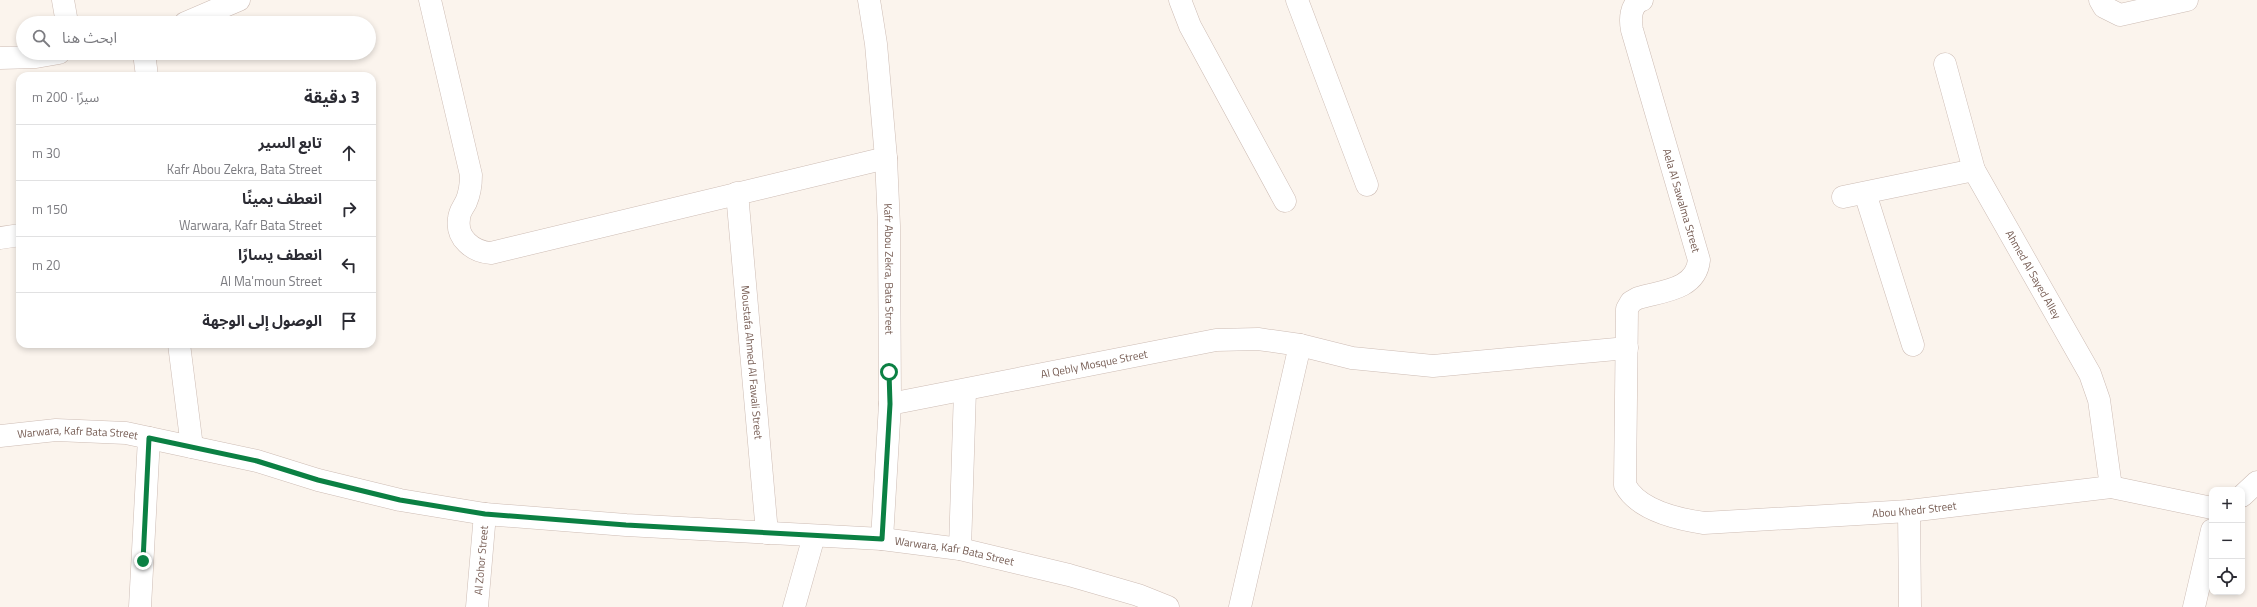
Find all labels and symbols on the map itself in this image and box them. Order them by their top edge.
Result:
street label: Aela Al Sawalma Street [1659,147,1704,254]
street label: Kafr Abou Zekra, Bata Street [880,203,898,335]
street label: Ahmed Al Sayed Alley [2002,227,2065,322]
street label: Moustafa Ahmed Al Fawali Street [737,285,767,440]
street label: Al Qebly Mosque Street [1039,346,1149,382]
route start [880,363,898,381]
street label: Warwara, Kafr Bata Street [16,422,140,443]
street label: Abou Khedr Street [1872,497,1957,521]
street label: Al Zohor Street [470,525,492,595]
street label: Warwara, Kafr Bata Street [894,533,1016,570]
route end [134,552,152,570]

